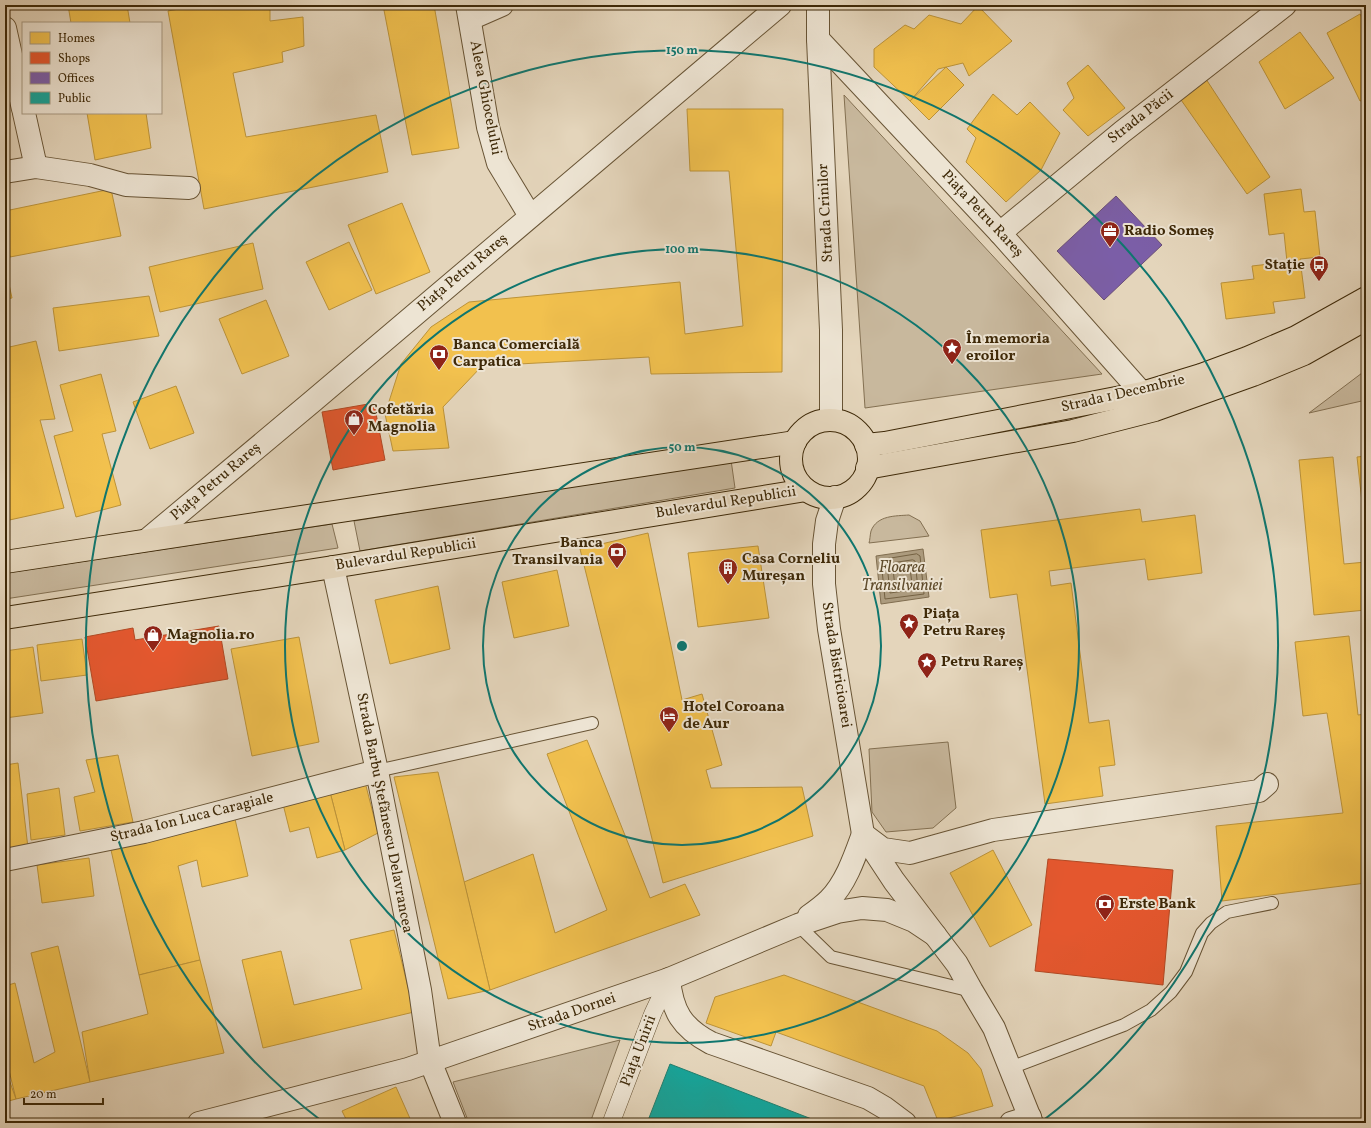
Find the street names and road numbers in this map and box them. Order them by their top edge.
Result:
street label: Aleea Ghiocelului [464,39,506,157]
street label: Strada Păcii [1104,85,1178,149]
street label: Strada Crinilor [813,163,839,263]
street label: Piața Petru Rareș [936,166,1028,262]
street label: Piața Petru Rareș [413,229,513,317]
street label: Strada 1 Decembrie [1059,370,1187,418]
street label: Piața Petru Rareș [166,438,266,526]
street label: Bulevardul Republicii [654,482,798,524]
street label: Bulevardul Republicii [334,534,478,576]
street label: Strada Bistricioarei [816,601,856,729]
street label: Strada Barbu Ștefănescu Delavrancea [350,691,418,935]
street label: Strada Ion Luca Caragiale [108,788,276,848]
street label: Strada Dornei [525,988,619,1038]
street label: Piața Unirii [616,1012,662,1090]

